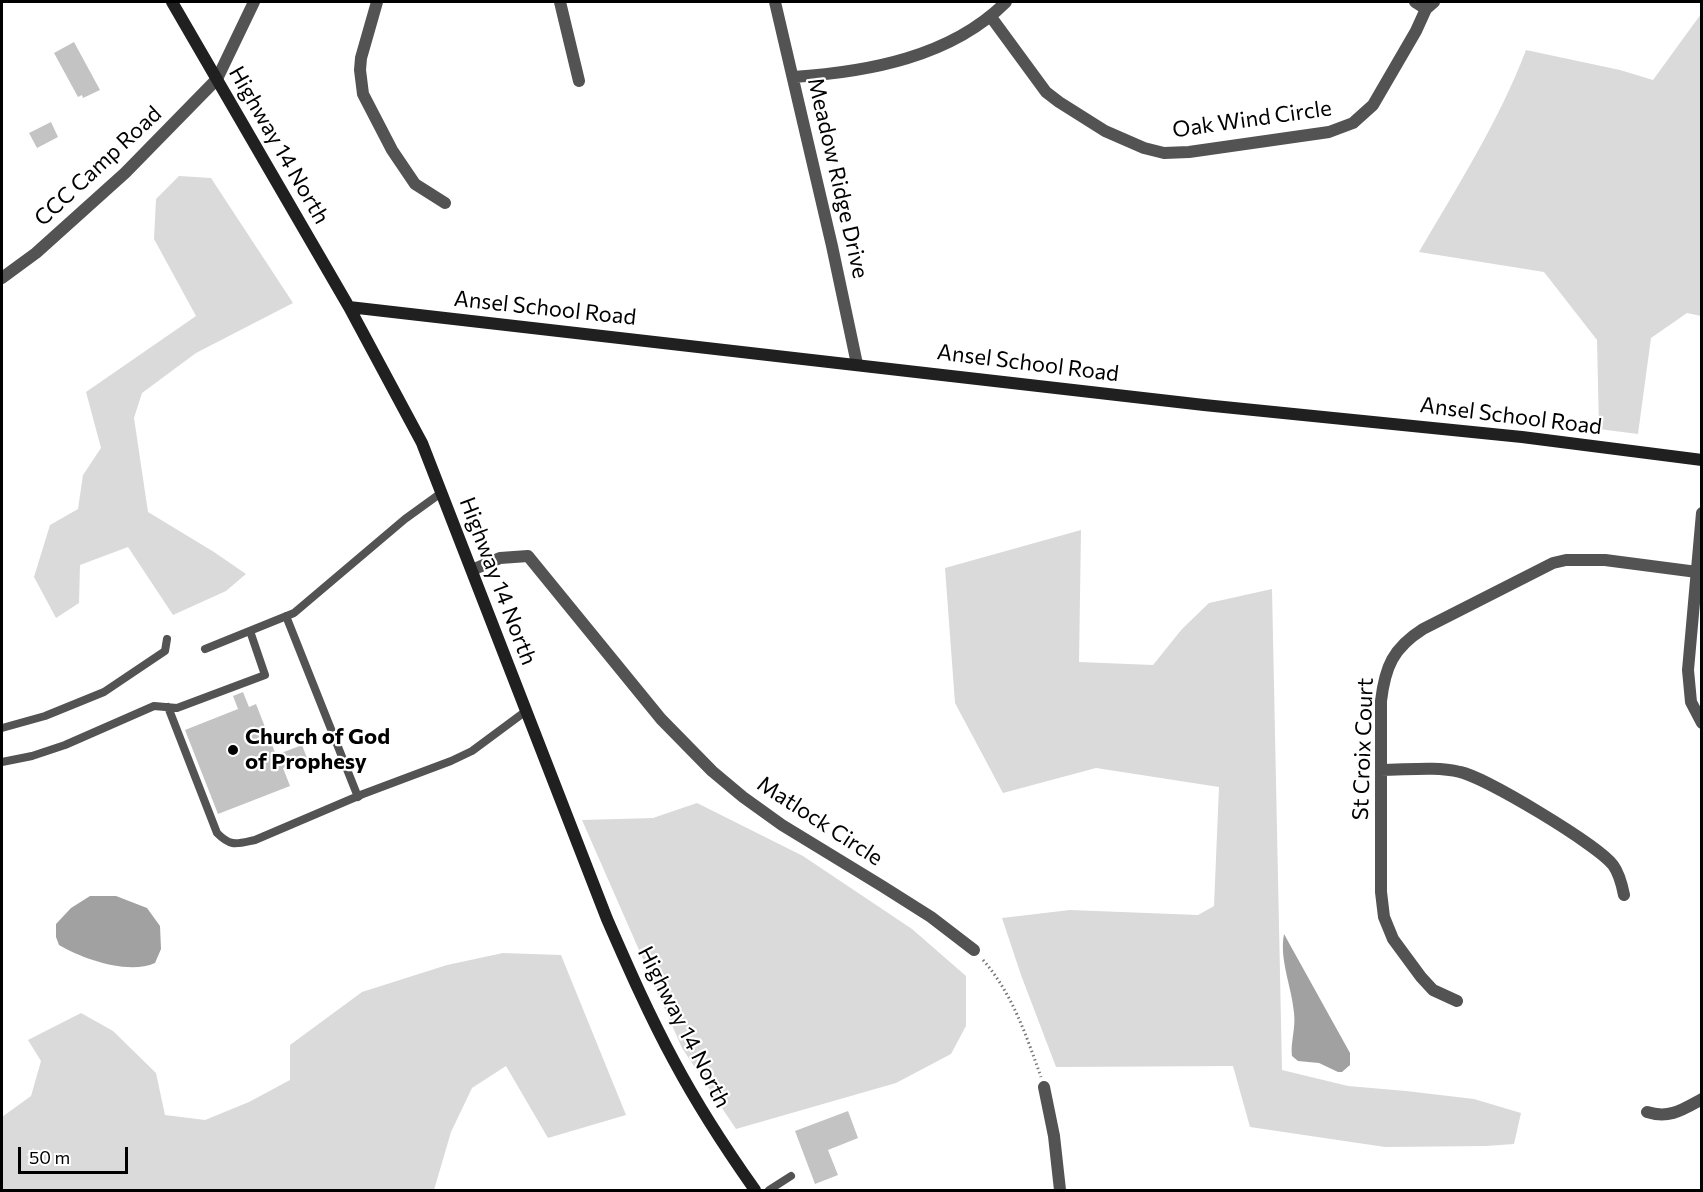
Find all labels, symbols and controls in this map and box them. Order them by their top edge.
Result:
street label: Highway 14 North [223,61,335,229]
street label: Meadow Ridge Drive [802,75,874,281]
street label: Oak Wind Circle [1171,95,1333,143]
street label: CCC Camp Road [29,100,167,232]
street label: Ansel School Road [453,285,637,331]
street label: Ansel School Road [936,339,1120,387]
street label: Ansel School Road [1419,392,1603,440]
street label: Highway 14 North [454,493,542,669]
street label: St Croix Court [1347,677,1379,821]
place label: Church of God of Prophesy [245,724,390,776]
marker: Church of God of Prophesy [226,743,240,757]
street label: Matlock Circle [752,771,888,871]
street label: Highway 14 North [632,942,736,1112]
scale bar [21,1135,130,1173]
text: 50 m [29,1146,70,1168]

